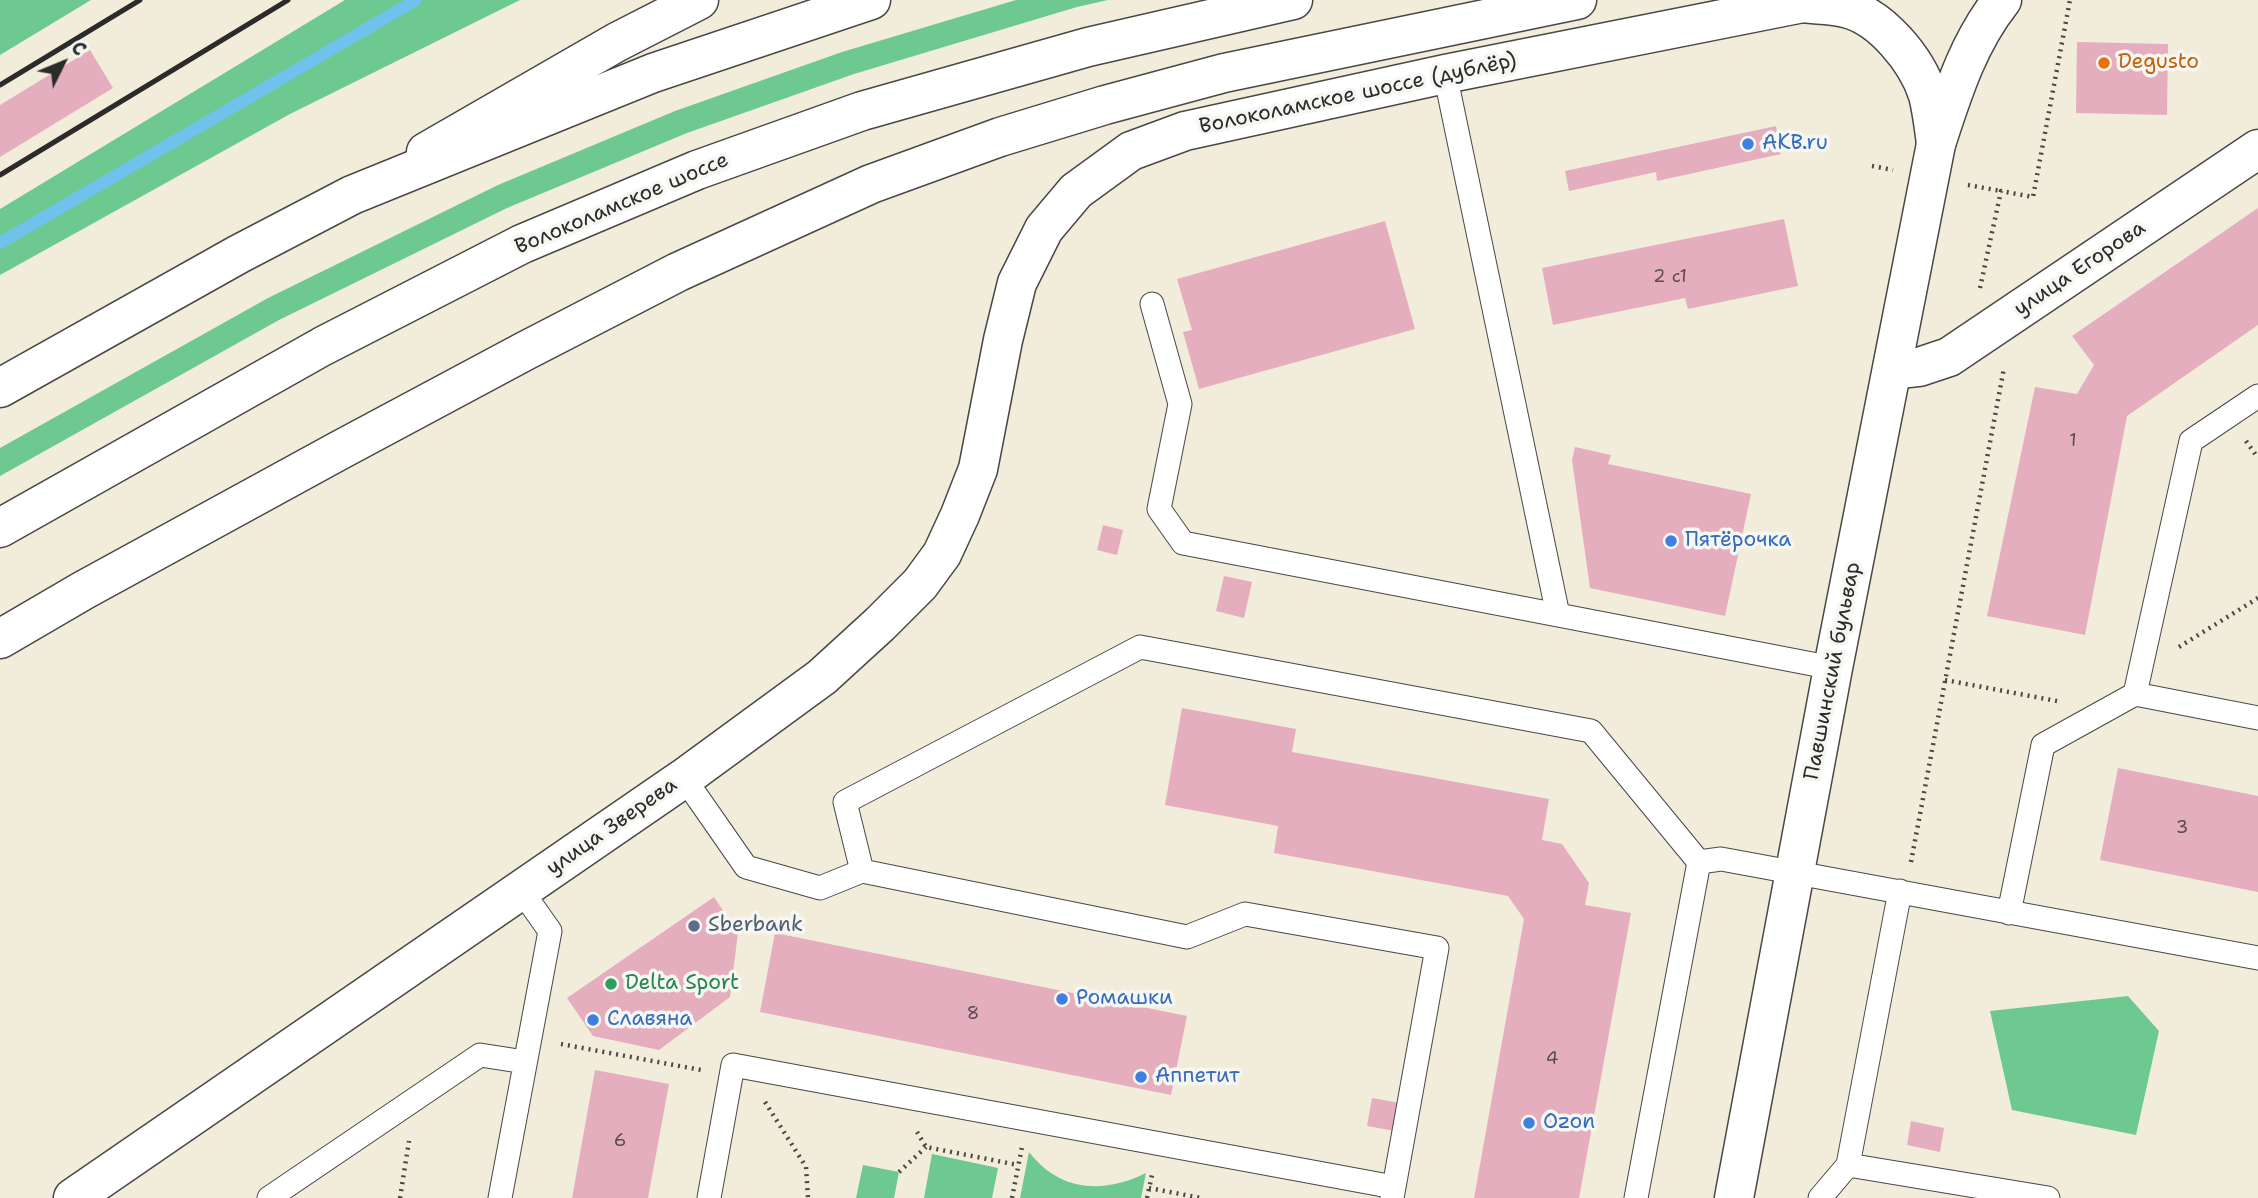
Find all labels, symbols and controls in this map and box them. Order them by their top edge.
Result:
north arrow [28,28,98,98]
text: С [66,36,92,61]
street label: Волоколамское шоссе (дублёр) [1197,48,1519,140]
place label: Degusto [2118,50,2199,76]
marker: Degusto [2096,55,2112,71]
place label: AKB.ru [1762,131,1828,157]
marker: AKB.ru [1740,136,1756,152]
street label: Волоколамское шоссе [512,148,732,260]
street label: улица Егорова [2010,216,2150,322]
house number: 2 с1 [1653,266,1687,288]
house number: 1 [2069,430,2077,452]
place label: Пятёрочка [1685,528,1791,554]
marker: Пятёрочка [1663,533,1679,549]
street label: Павшинский бульвар [1800,560,1866,782]
street label: улица Зверева [542,773,682,881]
house number: 3 [2176,817,2188,839]
place label: Sberbank [708,913,803,939]
marker: Sberbank [686,918,702,934]
place label: Delta Sport [625,971,739,997]
marker: Delta Sport [603,976,619,992]
place label: Ромашки [1076,986,1173,1012]
marker: Ромашки [1054,991,1070,1007]
house number: 8 [967,1003,979,1025]
place label: Славяна [607,1007,692,1033]
marker: Славяна [585,1012,601,1028]
house number: 4 [1546,1048,1558,1070]
place label: Аппетит [1155,1064,1240,1090]
marker: Аппетит [1133,1069,1149,1085]
place label: Ozon [1543,1110,1595,1136]
marker: Ozon [1521,1115,1537,1131]
house number: 6 [614,1130,626,1152]

